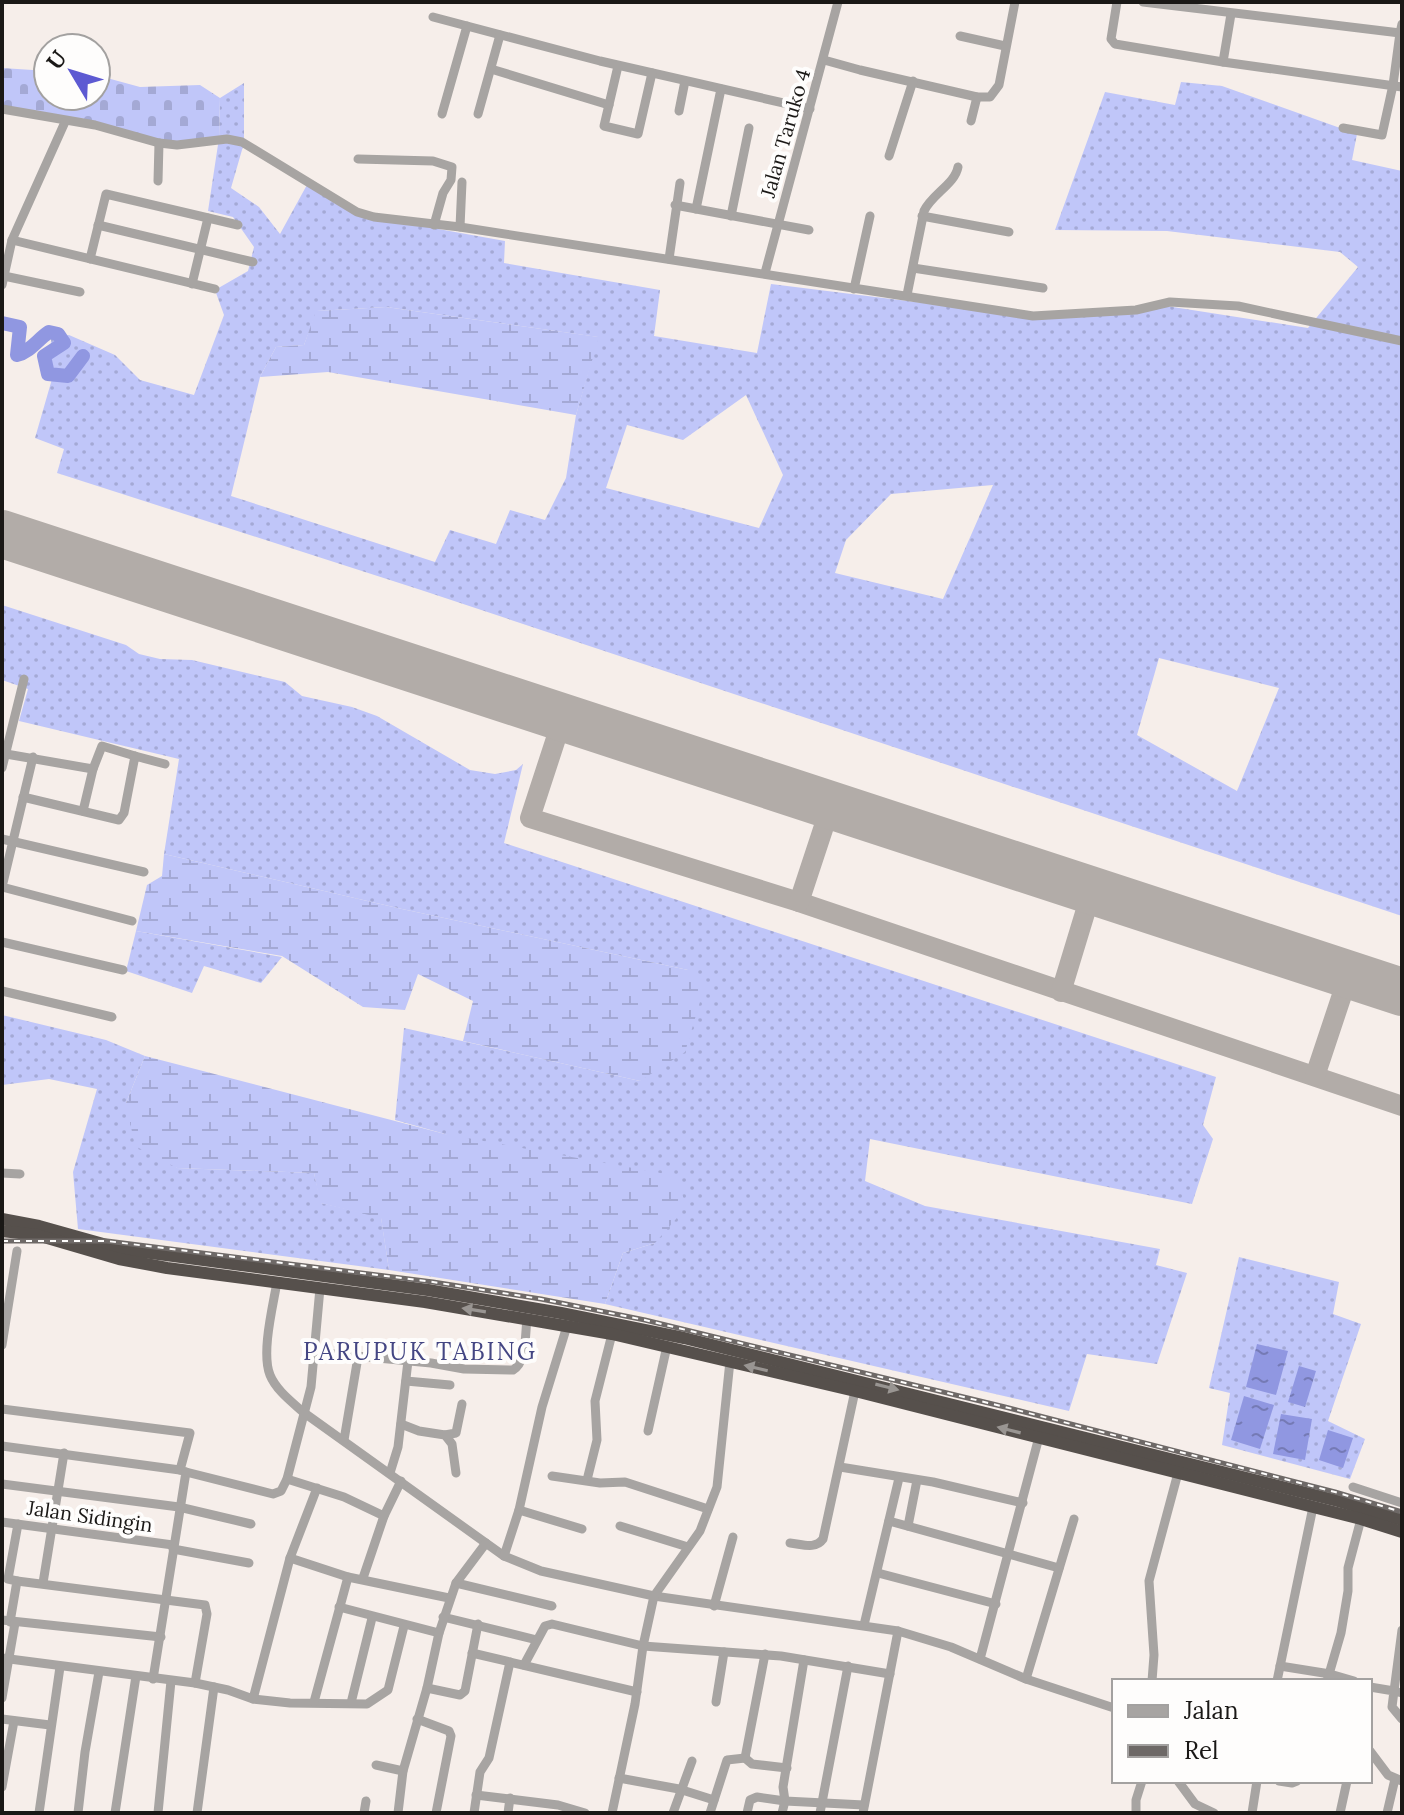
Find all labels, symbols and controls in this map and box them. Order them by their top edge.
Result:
north arrow [32,32,112,112]
text: U [40,44,73,75]
street label: Jalan Taruko 4 [754,66,815,201]
one-way arrow [462,1303,487,1316]
district label: PARUPUK TABING [303,1336,537,1367]
one-way arrow [744,1361,769,1373]
one-way arrow [874,1381,899,1393]
one-way arrow [996,1423,1021,1435]
street label: Jalan Sidingin [25,1495,154,1537]
legend [1112,1679,1372,1783]
text: Jalan [1183,1695,1238,1726]
text: Rel [1184,1735,1218,1766]

